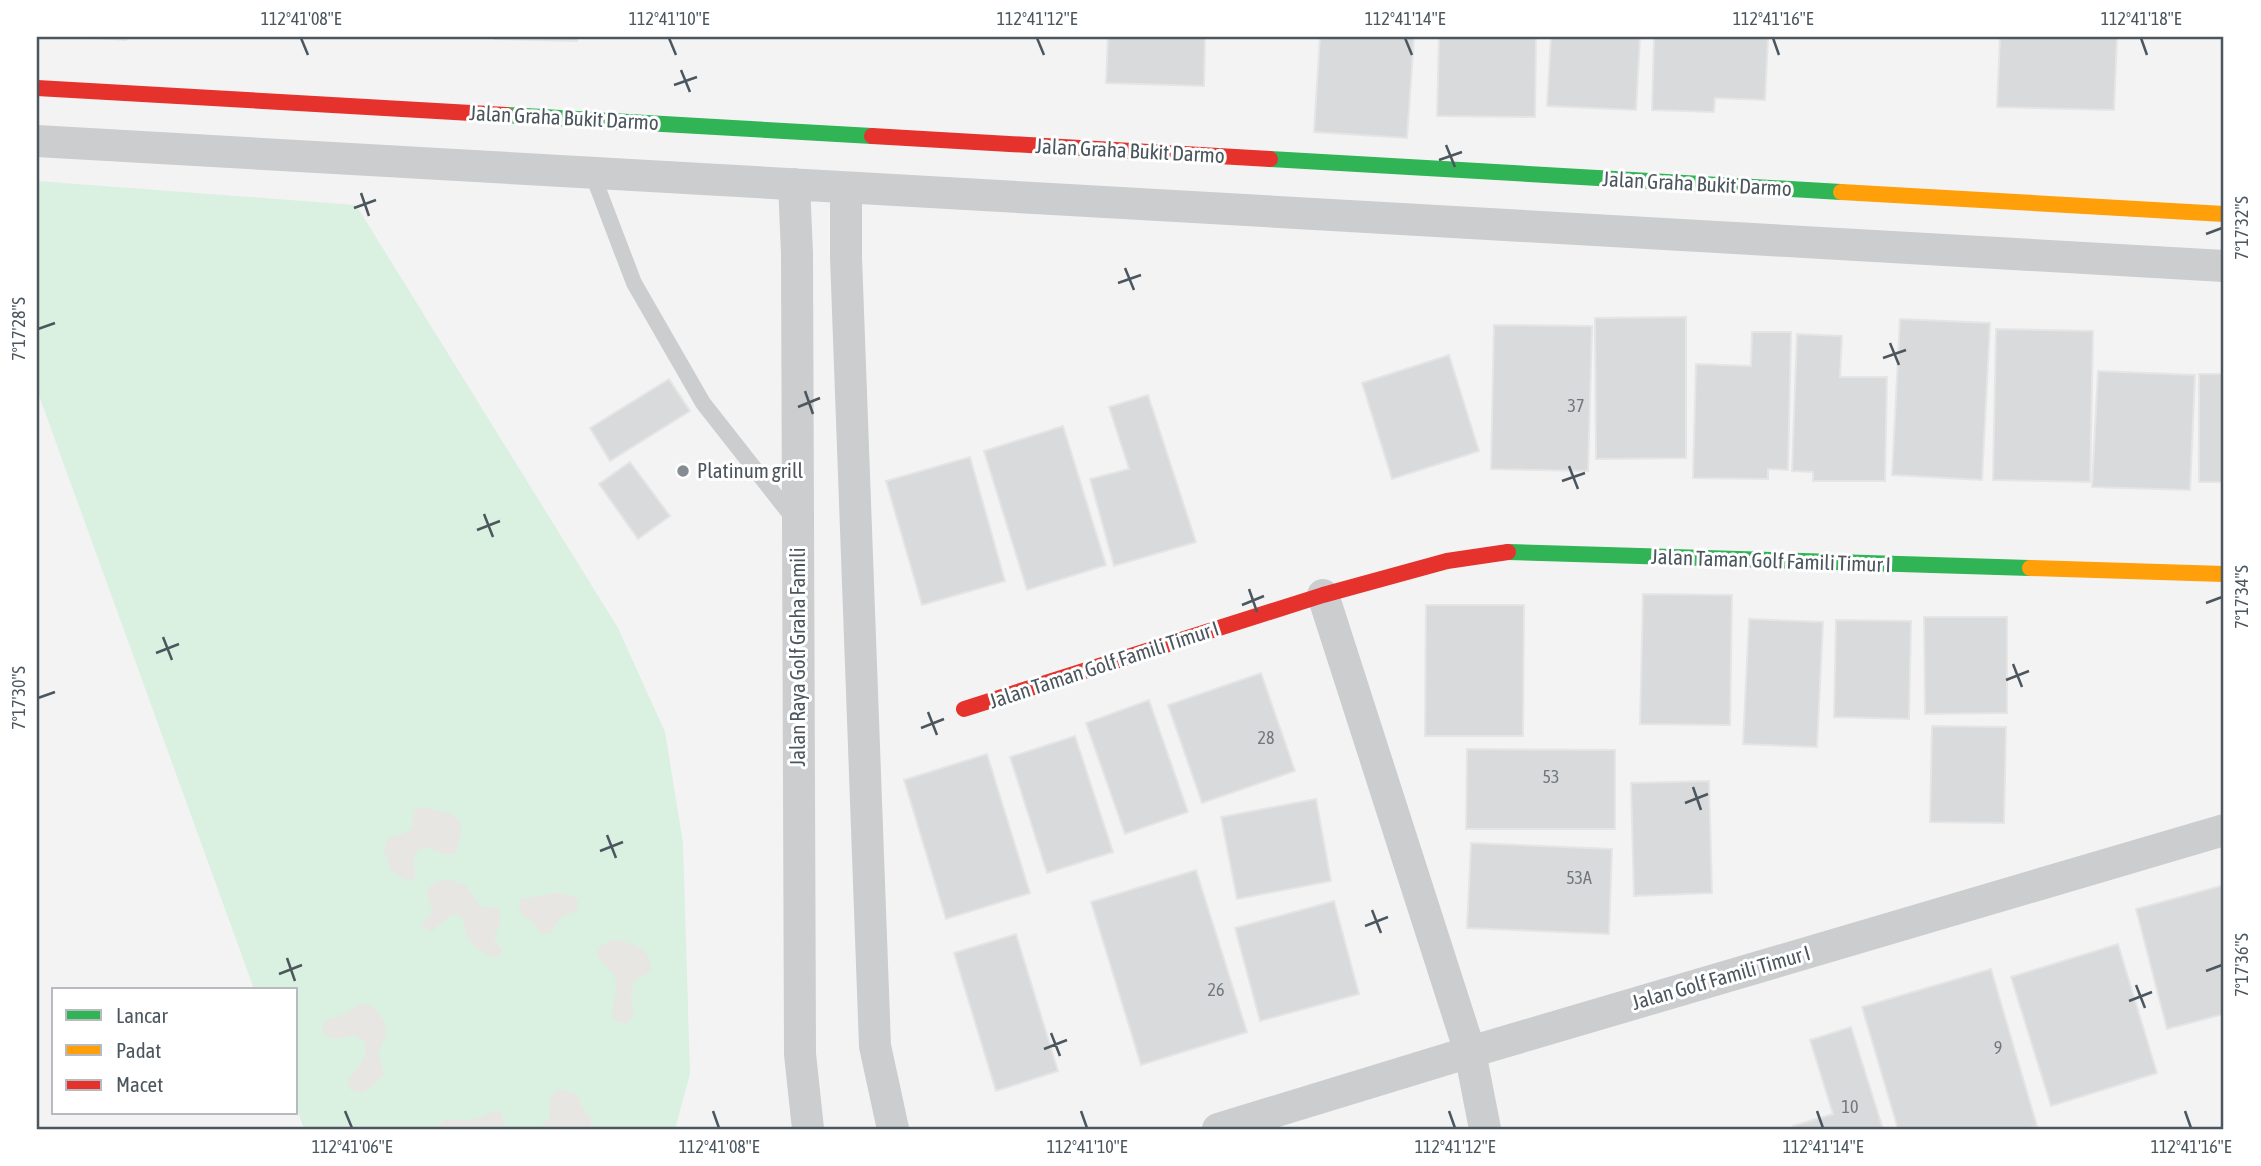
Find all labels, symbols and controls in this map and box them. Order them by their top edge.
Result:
text: 112°41'08"E [261,8,342,29]
text: 112°41'10"E [629,8,710,29]
text: 112°41'12"E [997,8,1078,29]
text: 112°41'14"E [1365,8,1446,29]
text: 112°41'16"E [1733,8,1814,29]
text: 112°41'18"E [2101,8,2182,29]
street label: Jalan Graha Bukit Darmo [469,100,659,134]
street label: Jalan Graha Bukit Darmo [1035,133,1225,167]
street label: Jalan Graha Bukit Darmo [1602,166,1792,200]
text: 7°17'32"S [2231,196,2252,260]
text: 7°17'28"S [8,297,29,361]
house number: 37 [1568,395,1584,416]
place label: Platinum grill [697,458,803,482]
marker: Platinum grill [675,463,691,479]
street label: Jalan Taman Golf Famili Timur I [1651,544,1891,576]
street label: Jalan Raya Golf Graha Famili [785,547,809,767]
text: 7°17'34"S [2231,565,2252,629]
street label: Jalan Taman Golf Famili Timur I [986,616,1221,713]
text: 7°17'30"S [8,666,29,730]
house number: 28 [1258,727,1274,748]
house number: 53 [1543,766,1559,787]
house number: 53A [1566,867,1592,888]
text: 7°17'36"S [2231,933,2252,997]
street label: Jalan Golf Famili Timur I [1629,940,1813,1014]
house number: 26 [1208,979,1224,1000]
legend [52,988,298,1114]
text: Lancar [116,1003,169,1027]
house number: 9 [1994,1037,2002,1058]
text: Padat [116,1038,161,1062]
text: Macet [116,1072,163,1096]
house number: 10 [1842,1096,1858,1117]
text: 112°41'06"E [312,1136,393,1157]
text: 112°41'08"E [679,1136,760,1157]
text: 112°41'10"E [1047,1136,1128,1157]
text: 112°41'12"E [1415,1136,1496,1157]
text: 112°41'14"E [1783,1136,1864,1157]
text: 112°41'16"E [2151,1136,2232,1157]

